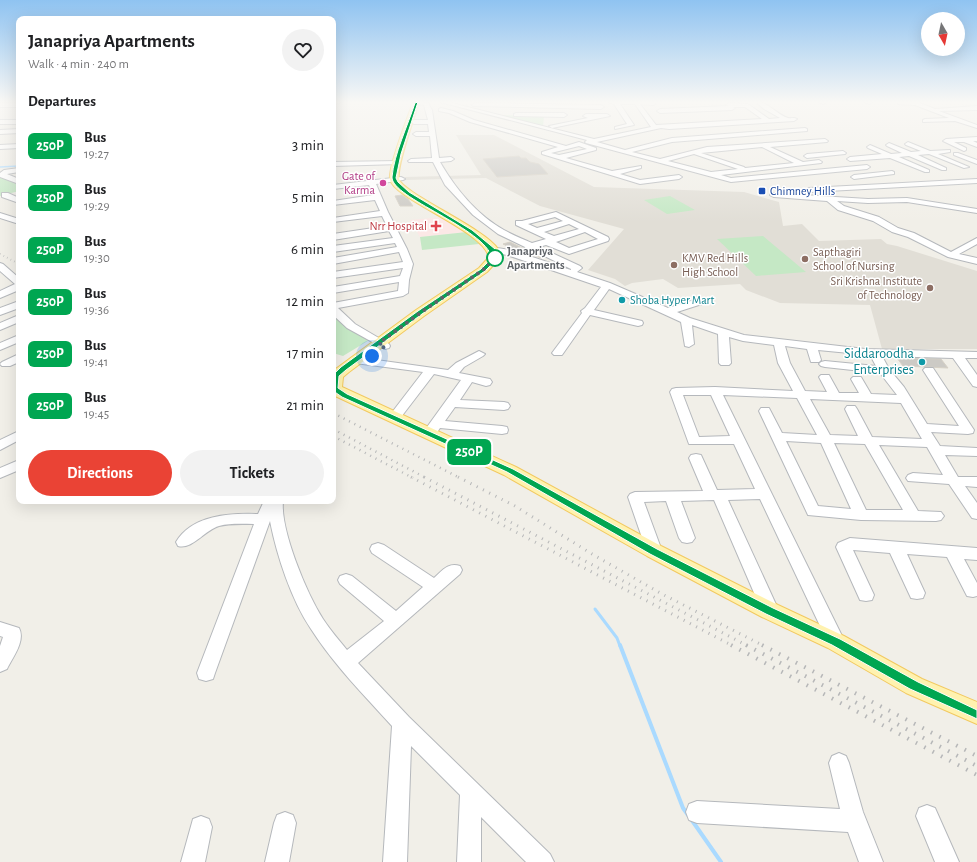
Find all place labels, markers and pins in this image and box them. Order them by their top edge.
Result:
place label: Gate of Karma [342,170,376,196]
marker: Gate of Karma [378,178,388,188]
place label: Chimney Hills [770,185,835,198]
marker: Chimney Hills [757,186,767,196]
place label: Nrr Hospital [370,220,427,232]
marker: Nrr Hospital [430,220,442,232]
place label: Janapriya Apartments [507,245,565,271]
place label: Sapthagiri School of Nursing [813,246,895,272]
marker: Janapriya Apartments [486,249,504,267]
place label: KMV Red Hills High School [682,252,748,278]
marker: Sapthagiri School of Nursing [800,254,810,264]
marker: KMV Red Hills High School [669,260,679,270]
place label: Sri Krishna Institute of Technology [831,275,922,302]
marker: Sri Krishna Institute of Technology [925,283,935,293]
place label: Shoba Hyper Mart [630,294,714,307]
marker: Shoba Hyper Mart [617,295,627,305]
place label: Siddaroodha Enterprises [844,347,915,377]
marker: Siddaroodha Enterprises [917,357,927,367]

